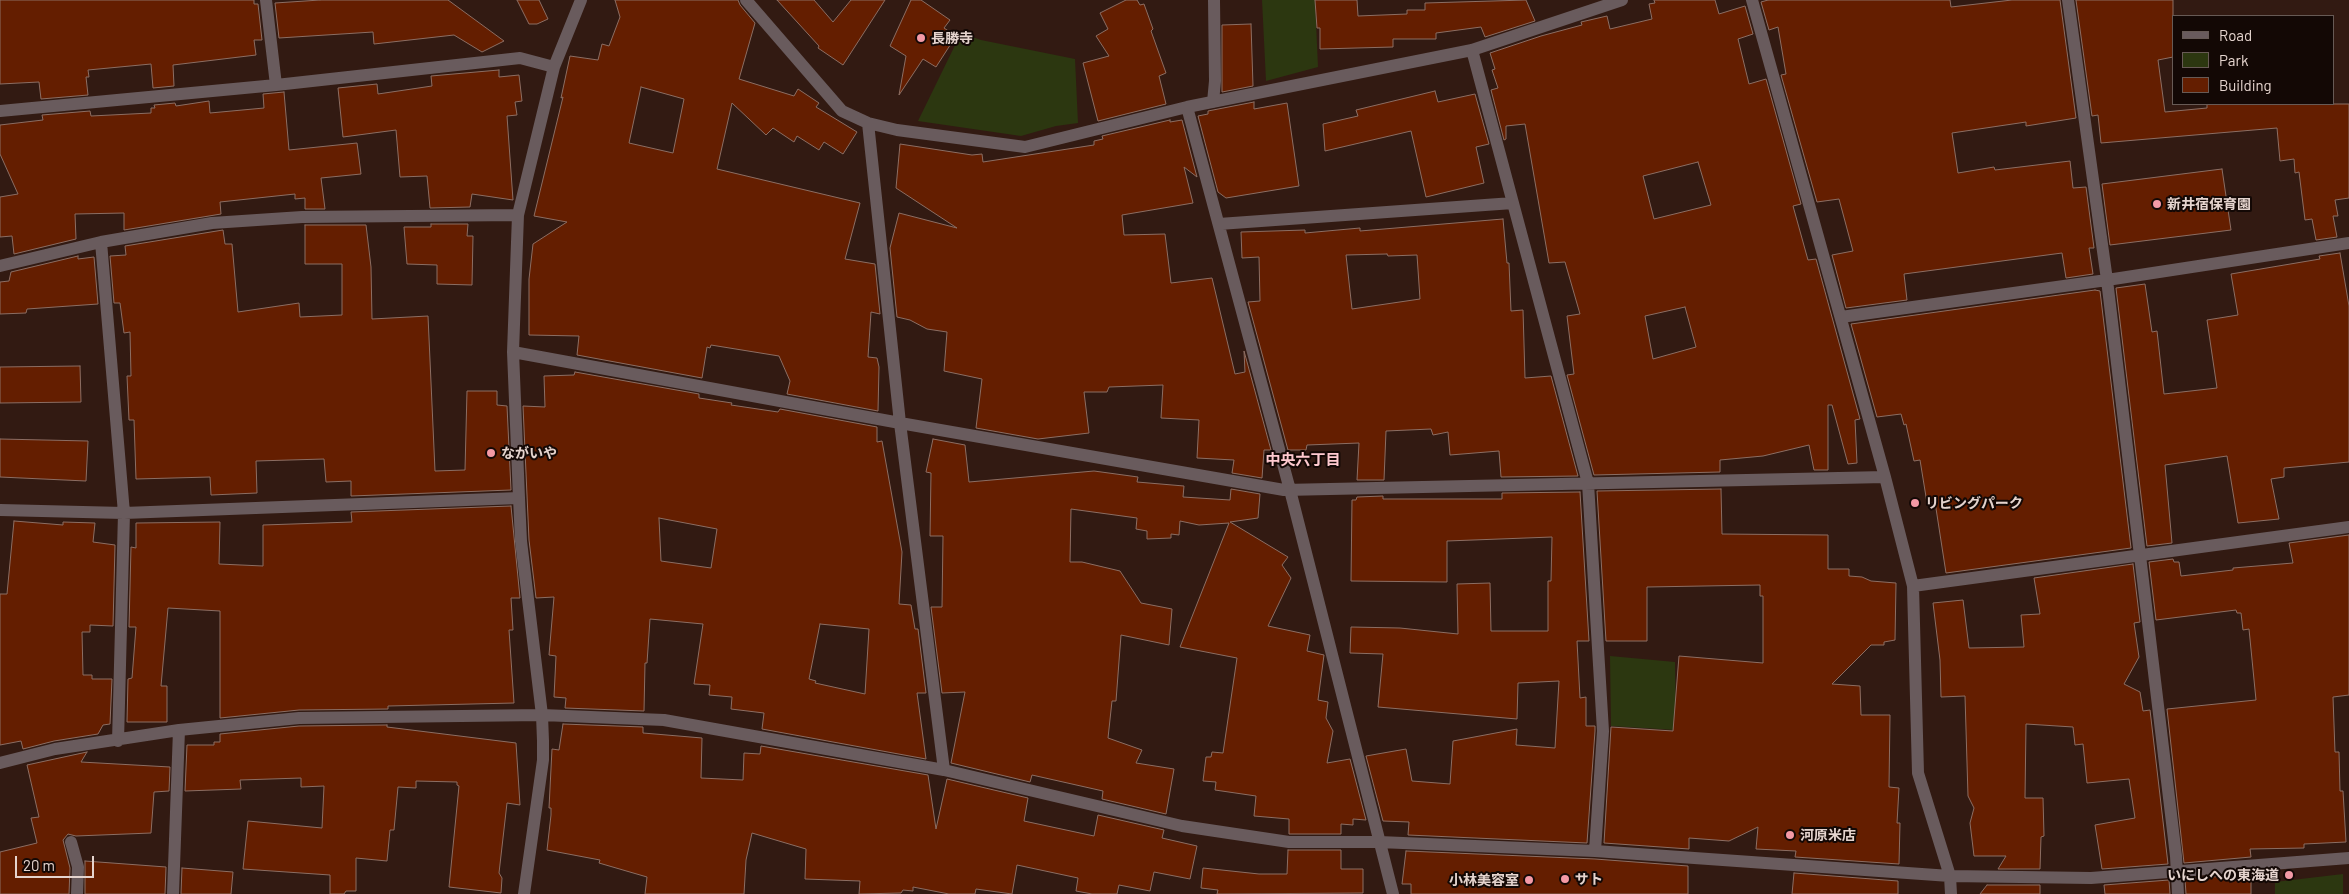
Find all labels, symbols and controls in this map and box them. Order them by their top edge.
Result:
legend [2172,15,2334,105]
text: Road [2219,26,2252,44]
place label: 長勝寺 [931,30,973,46]
marker: 長勝寺 [915,32,927,44]
text: Park [2219,51,2248,69]
text: Building [2219,76,2272,94]
place label: 新井宿保育園 [2167,196,2251,212]
marker: 新井宿保育園 [2151,198,2163,210]
place label: ながいや [501,445,557,461]
marker: ながいや [485,447,497,459]
district label: 中央六丁目 [1266,451,1340,469]
place label: リビングパーク [1925,495,2023,511]
marker: リビングパーク [1909,497,1921,509]
place label: 河原米店 [1800,827,1856,843]
marker: 河原米店 [1784,829,1796,841]
scale bar [18,846,96,878]
text: 20 m [23,856,55,874]
place label: いにしへの東海道 [2167,867,2279,883]
marker: いにしへの東海道 [2283,869,2295,881]
place label: サト [1575,871,1603,887]
place label: 小林美容室 [1449,872,1519,888]
marker: サト [1559,873,1571,885]
marker: 小林美容室 [1523,874,1535,886]

